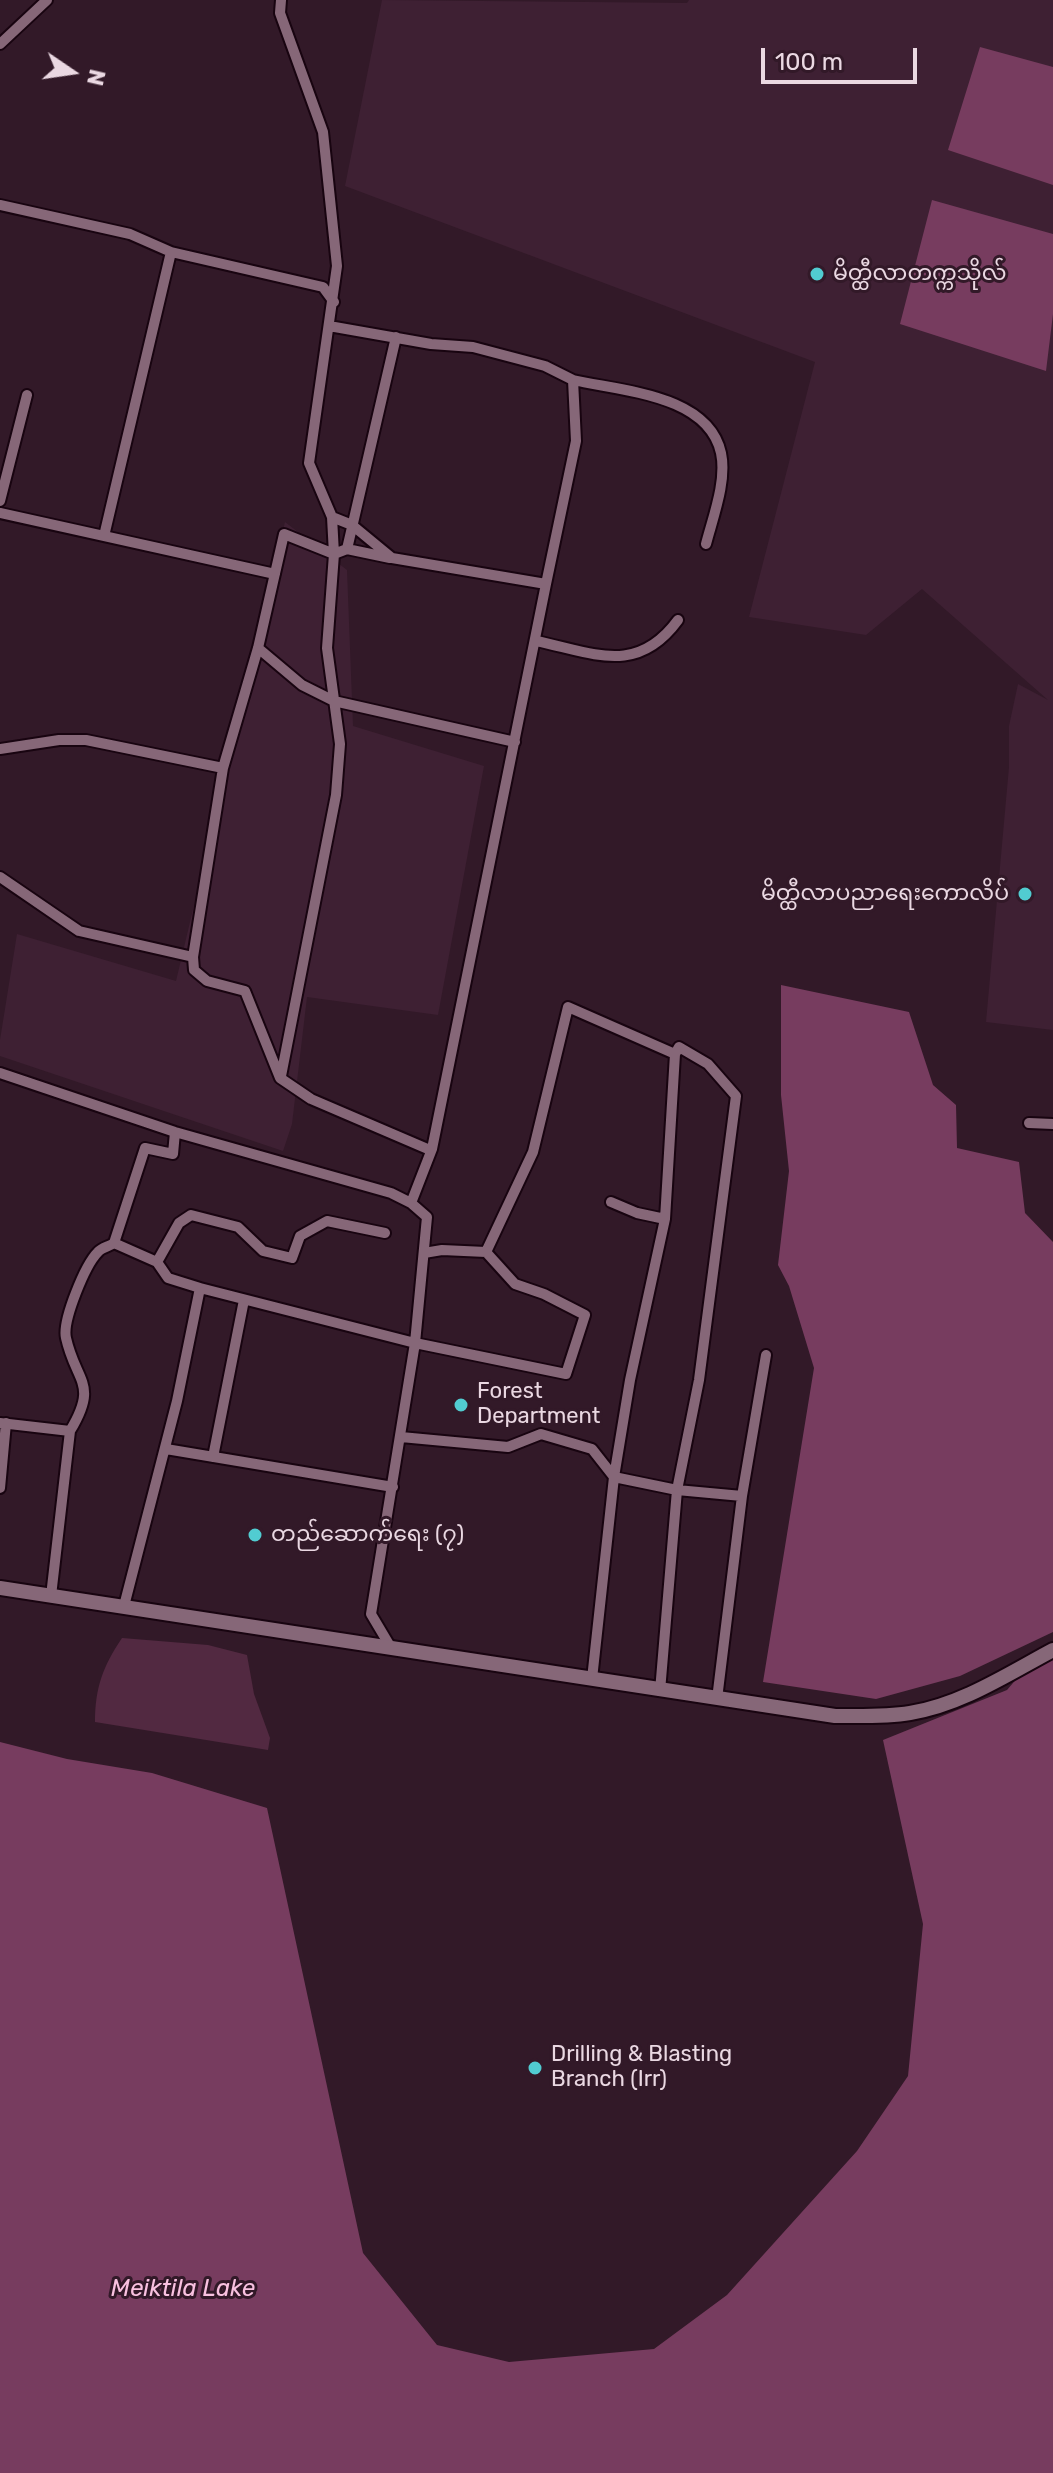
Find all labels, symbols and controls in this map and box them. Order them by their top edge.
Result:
north arrow [32,32,112,112]
scale bar [765,32,921,82]
text: 100 m [775,48,843,76]
text: N [81,67,111,88]
place label: မိတ္ထီလာတက္ကသိုလ် [833,261,1006,287]
marker: မိတ္ထီလာတက္ကသိုလ် [808,265,826,283]
place label: မိတ္ထီလာပညာရေးကောလိပ် [761,881,1009,907]
marker: မိတ္ထီလာပညာရေးကောလိပ် [1016,885,1034,903]
place label: Forest Department [477,1379,600,1430]
marker: Forest Department [452,1396,470,1414]
place label: တည်ဆောက်ရေး (၇) [271,1522,464,1548]
marker: တည်ဆောက်ရေး (၇) [246,1526,264,1544]
place label: Drilling & Blasting Branch (Irr) [551,2042,732,2094]
marker: Drilling & Blasting Branch (Irr) [526,2059,544,2077]
water label: Meiktila Lake [111,2275,255,2303]

